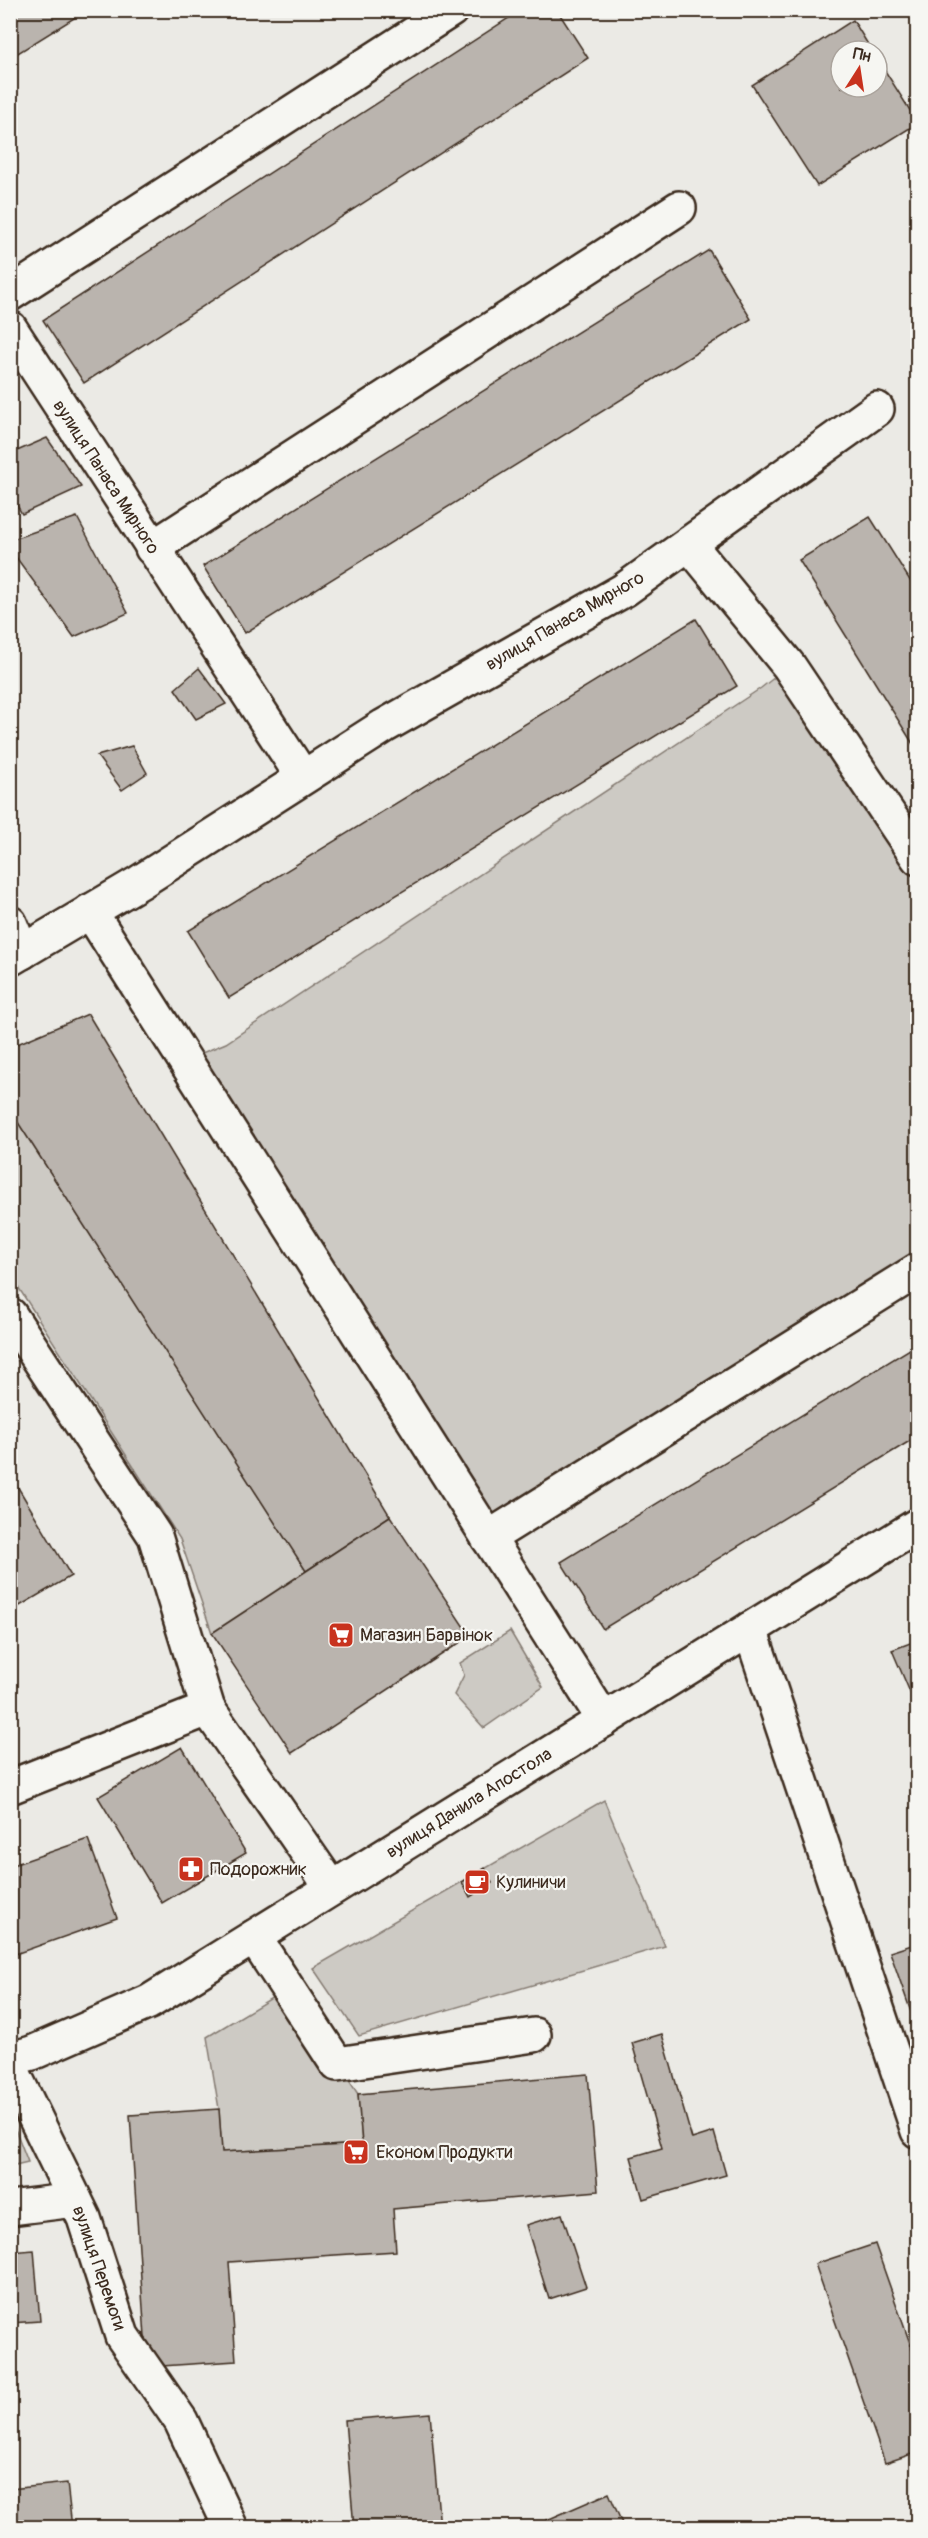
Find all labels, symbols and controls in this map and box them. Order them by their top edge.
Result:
north arrow [829,39,889,99]
text: Пн [851,44,873,67]
street label: вулиця Панаса Мирного [47,395,165,559]
street label: вулиця Панаса Мирного [482,566,649,676]
supermarket icon: Магазин Барвінок [326,1620,356,1650]
place label: Магазин Барвінок [360,1624,493,1647]
street label: вулиця Данила Апостола [382,1743,556,1863]
pharmacy icon: Подорожник [176,1854,206,1884]
place label: Подорожник [210,1858,307,1881]
cafe icon: Кулиничи [462,1867,492,1897]
place label: Кулиничи [496,1871,566,1894]
supermarket icon: Економ Продукти [341,2137,371,2167]
place label: Економ Продукти [376,2141,513,2164]
street label: вулиця Перемоги [67,2203,131,2333]

